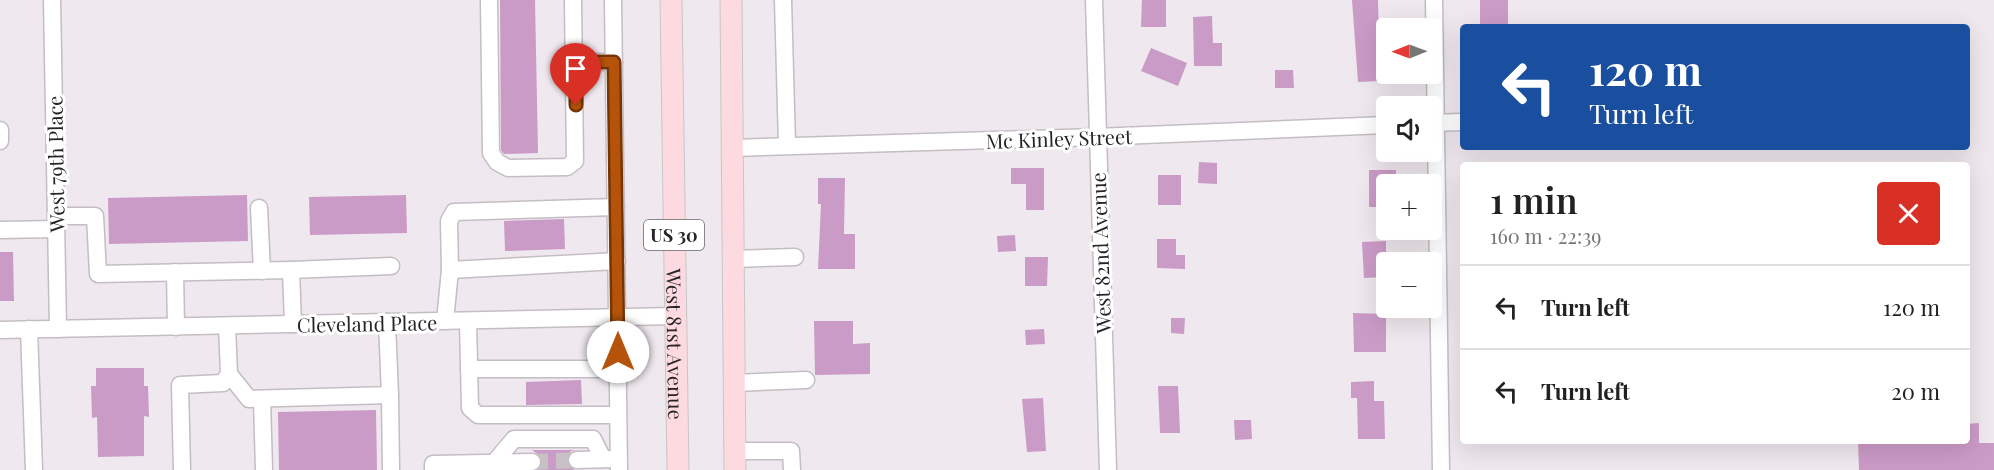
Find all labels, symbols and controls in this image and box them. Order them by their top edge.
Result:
north arrow [1376,18,1442,84]
map controls [1376,18,1442,318]
text: 120 m [1589,41,1702,97]
pin [550,43,601,105]
icon: left [1490,48,1568,126]
icon: arrive [559,52,592,85]
street label: West 79th Place [40,95,70,234]
text: Turn left [1589,95,1693,131]
button: sound [1376,96,1442,162]
street label: Mc Kinley Street [985,122,1134,154]
street label: West 82nd Avenue [1084,172,1116,335]
button: + [1376,174,1442,240]
text: 1 min [1490,175,1578,223]
button: close [1877,182,1940,245]
road number: US 30 [644,220,704,250]
text: 160 m · 22:39 [1490,222,1601,249]
button: − [1376,252,1442,318]
street label: West 81st Avenue [661,267,691,420]
icon: left [1490,291,1523,324]
text: Turn left [1541,292,1630,322]
text: 120 m [1883,292,1940,322]
street label: Cleveland Place [297,308,437,338]
position arrow [586,320,650,384]
icon: left [1490,375,1523,408]
text: Turn left [1541,376,1630,406]
text: 20 m [1891,376,1940,406]

